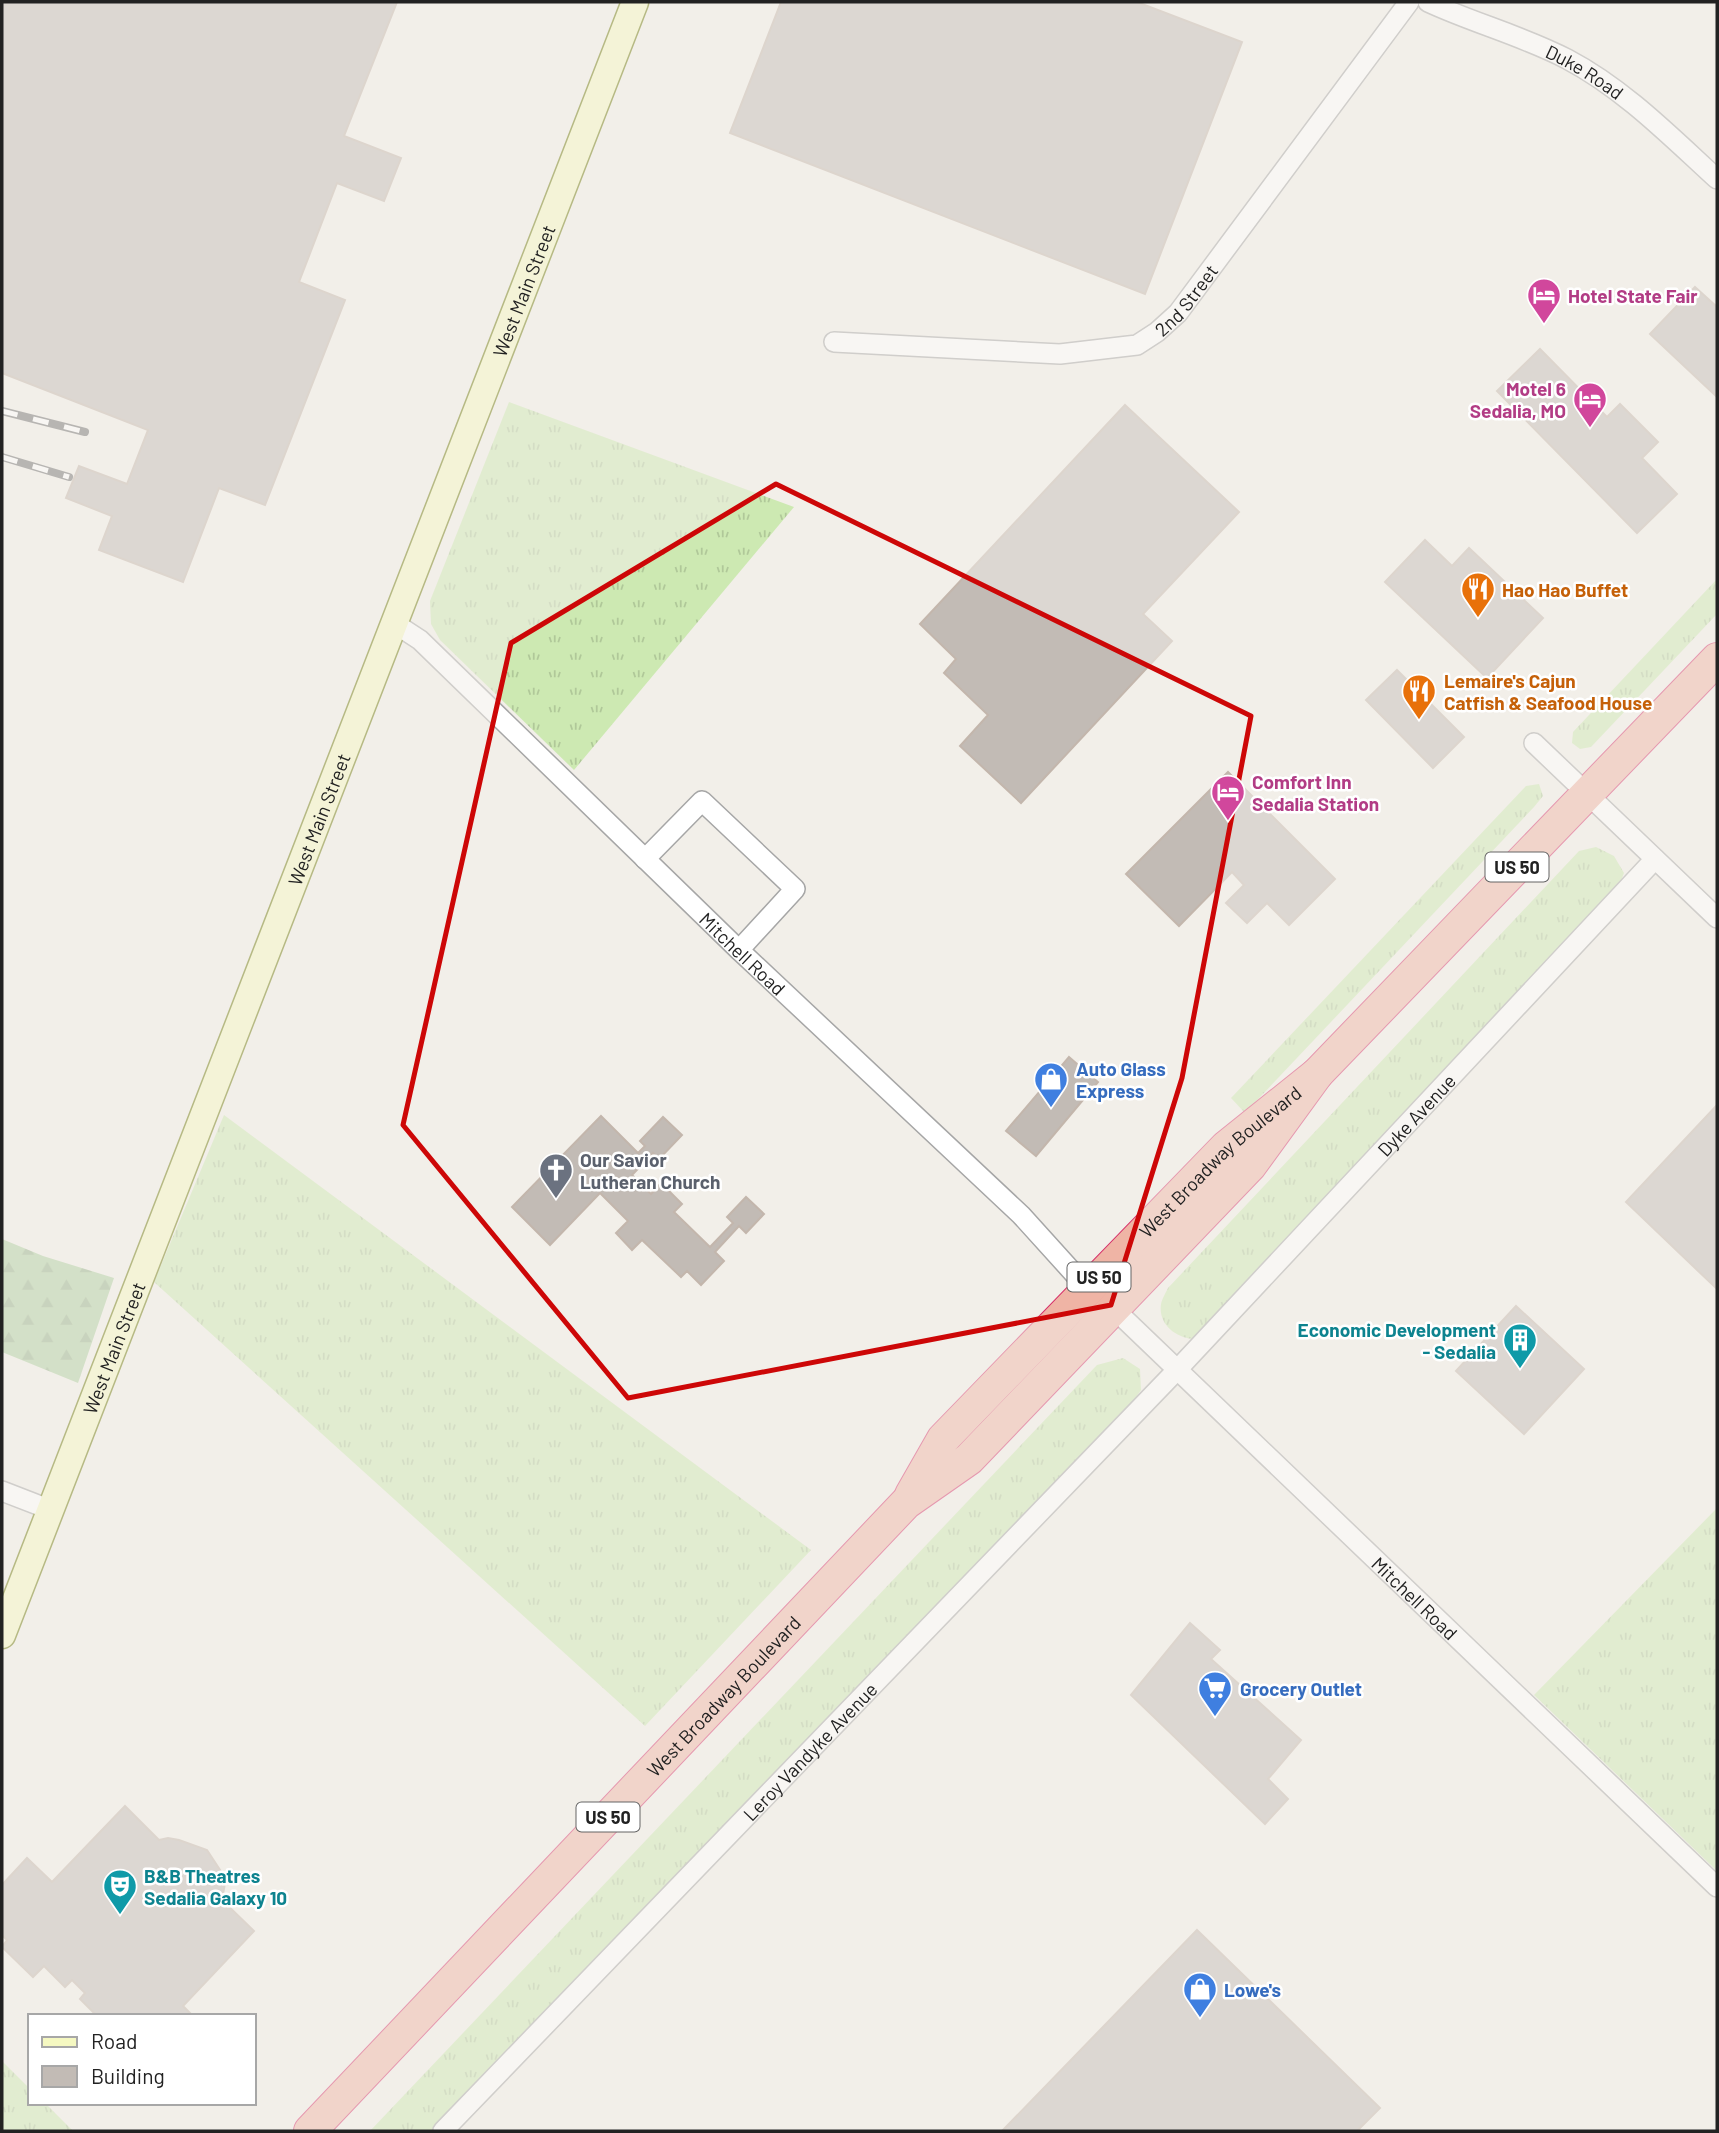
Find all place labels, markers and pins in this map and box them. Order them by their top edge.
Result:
hotel icon: Hotel State Fair [1525,276,1563,325]
place label: Hotel State Fair [1568,284,1698,307]
place label: Motel 6 Sedalia, MO [1470,377,1566,422]
hotel icon: Motel 6 Sedalia, MO [1571,380,1609,429]
restaurant icon: Hao Hao Buffet [1459,570,1497,619]
place label: Hao Hao Buffet [1502,578,1628,601]
place label: Lemaire's Cajun Catfish & Seafood House [1444,669,1652,714]
restaurant icon: Lemaire's Cajun Catfish & Seafood House [1400,672,1438,721]
place label: Comfort Inn Sedalia Station [1252,770,1379,815]
hotel icon: Comfort Inn Sedalia Station [1209,773,1247,822]
place label: Auto Glass Express [1076,1057,1166,1102]
shop icon: Auto Glass Express [1032,1060,1070,1109]
place label: Our Savior Lutheran Church [580,1148,720,1193]
church icon: Our Savior Lutheran Church [537,1151,575,1200]
place label: Economic Development - Sedalia [1298,1318,1496,1363]
building icon: Economic Development - Sedalia [1501,1321,1539,1370]
supermarket icon: Grocery Outlet [1196,1669,1234,1718]
place label: Grocery Outlet [1240,1677,1362,1700]
place label: B&B Theatres Sedalia Galaxy 10 [144,1864,287,1909]
theatre icon: B&B Theatres Sedalia Galaxy 10 [101,1867,139,1916]
shop icon: Lowe's [1181,1970,1219,2019]
place label: Lowe's [1224,1978,1281,2001]

